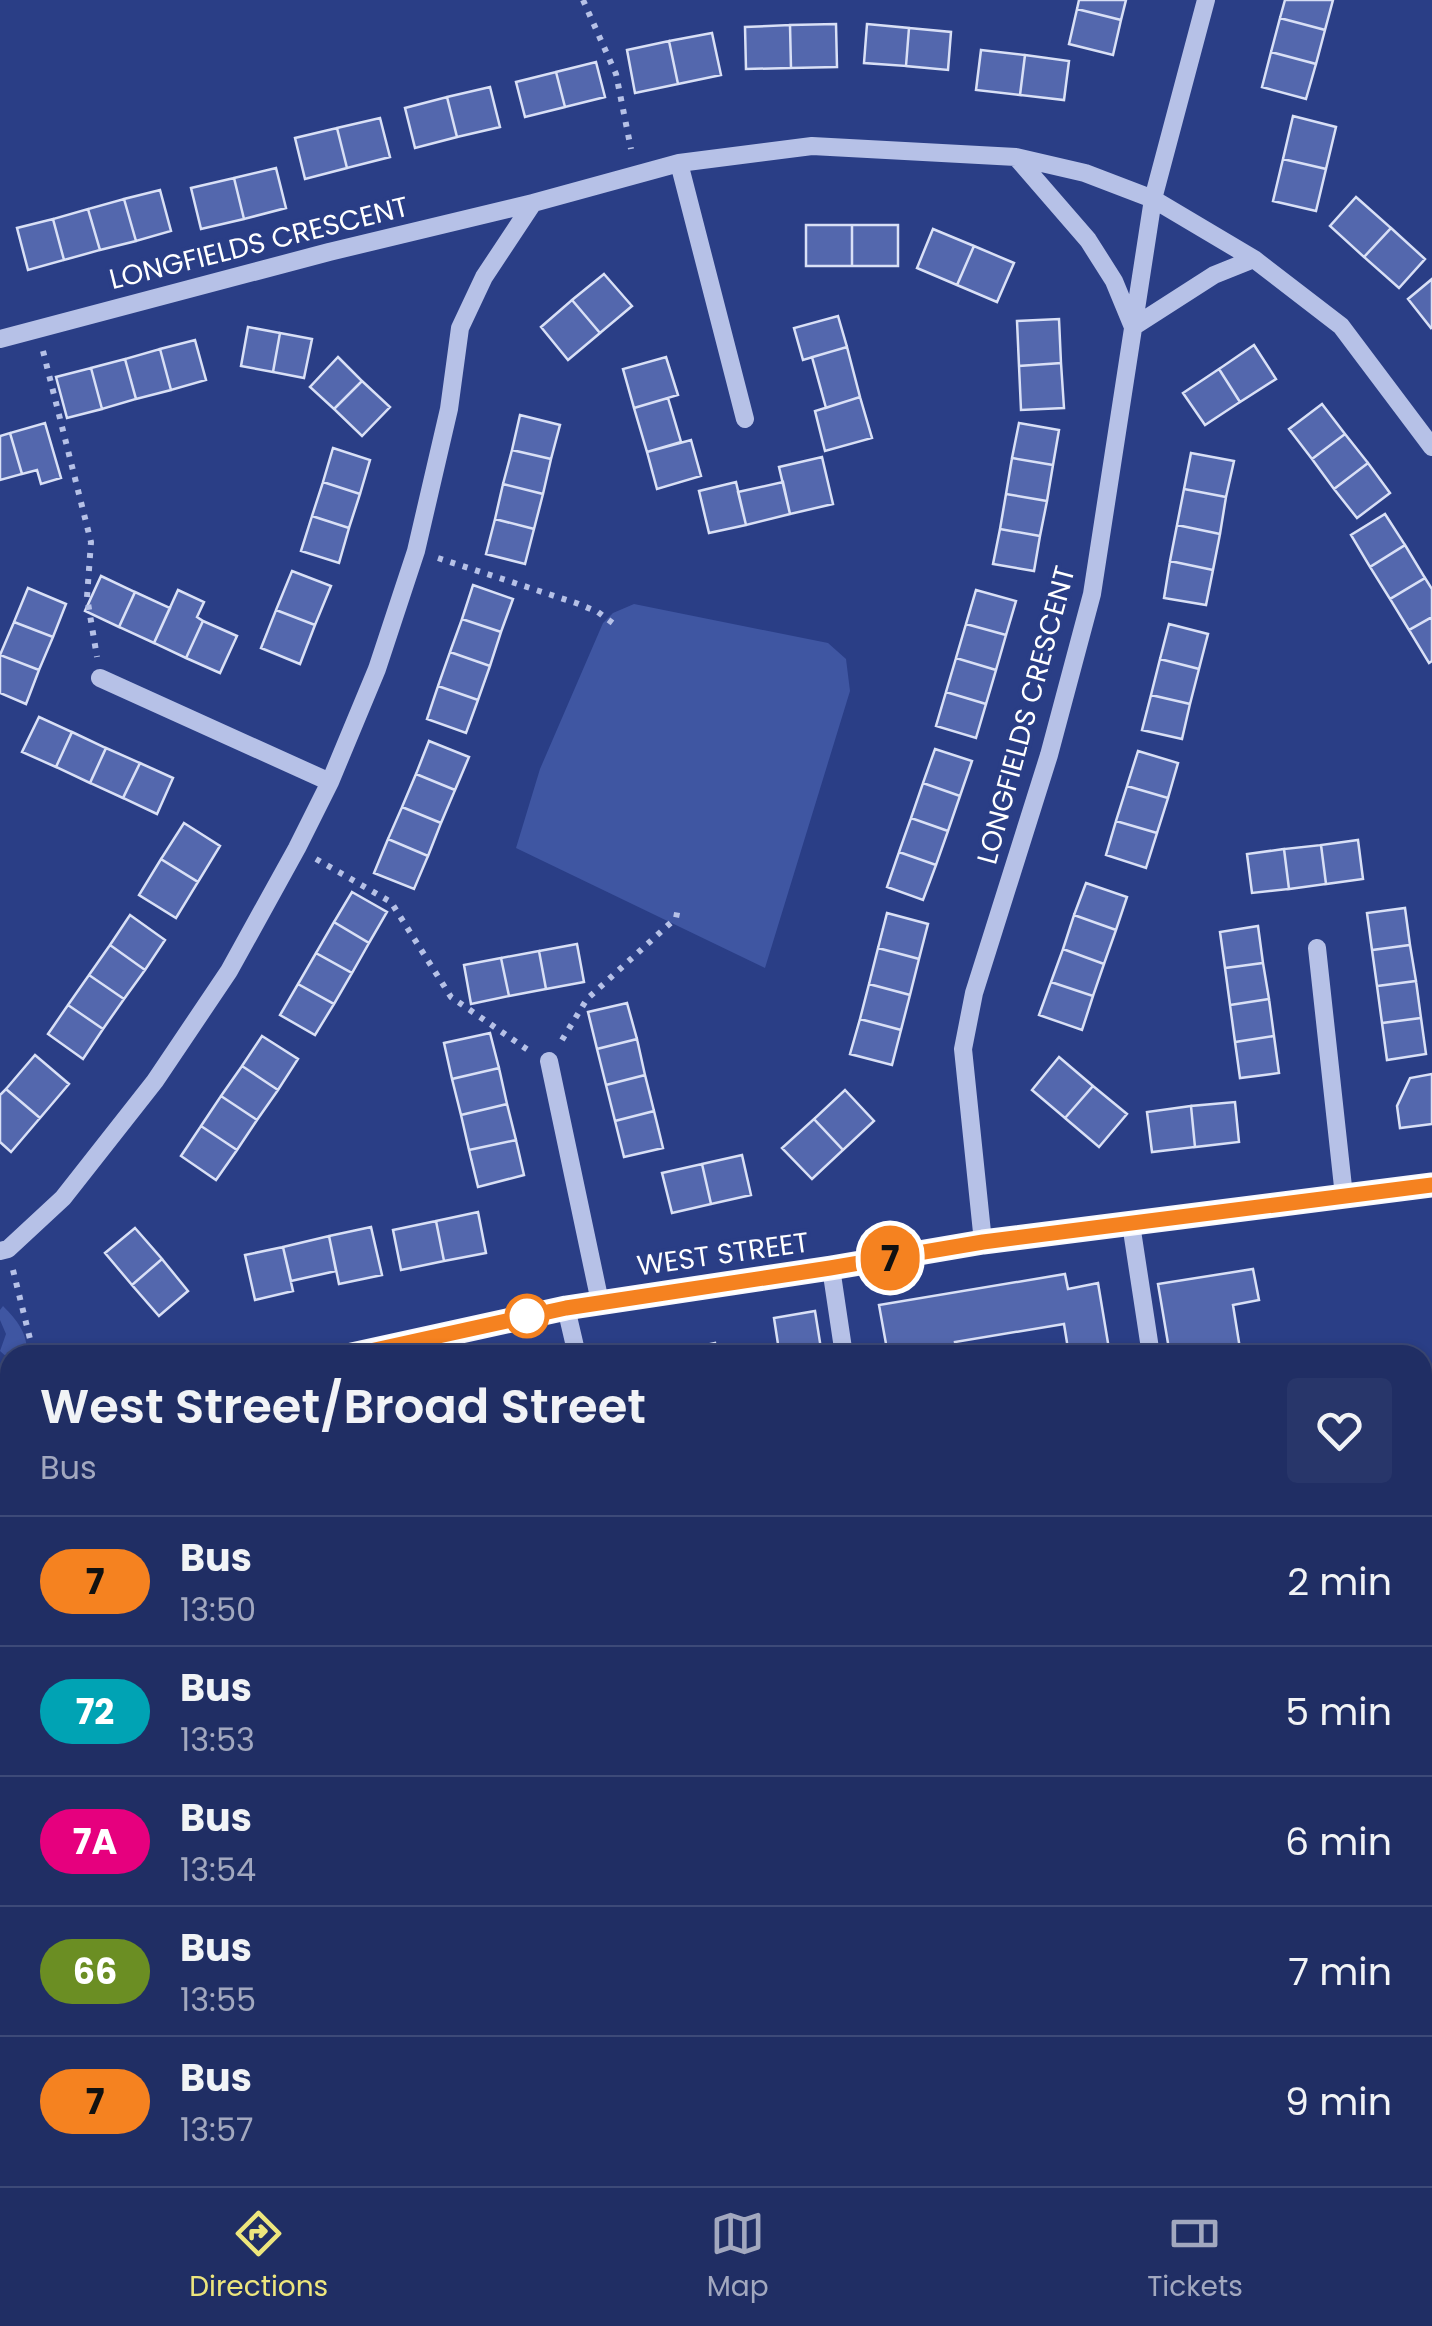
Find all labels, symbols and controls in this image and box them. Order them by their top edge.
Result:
street label: LONGFIELDS CRESCENT [105,187,413,299]
street label: LONGFIELDS CRESCENT [967,562,1085,868]
street label: WEST STREET [635,1223,811,1285]
line badge: 7 [858,1226,922,1290]
text: 7 [881,1234,899,1283]
unlabelled marker [506,1295,548,1337]
text: West Street/Broad Street [40,1373,646,1440]
button: heart [1287,1378,1392,1483]
text: Bus [40,1445,97,1490]
text: Bus [180,1531,252,1584]
text: 2 min [1287,1555,1392,1608]
text: 7 [86,1557,104,1606]
text: 13:50 [180,1587,256,1632]
text: Bus [180,1661,252,1714]
text: 5 min [1285,1685,1392,1738]
text: 72 [76,1687,114,1736]
text: 13:53 [180,1717,255,1762]
text: Bus [180,1791,252,1844]
text: 6 min [1285,1815,1392,1868]
text: 7A [73,1817,117,1866]
text: 13:54 [180,1847,256,1892]
text: Bus [180,1921,252,1974]
text: 7 min [1288,1945,1392,1998]
text: 66 [73,1947,117,1996]
text: 13:55 [180,1977,256,2022]
text: Bus [180,2051,252,2104]
text: 9 min [1285,2075,1392,2128]
text: 7 [86,2077,104,2126]
text: 13:57 [180,2107,253,2152]
tab: Directions [189,2206,328,2308]
tab: Map [707,2206,769,2308]
tab: Tickets [1147,2206,1243,2308]

